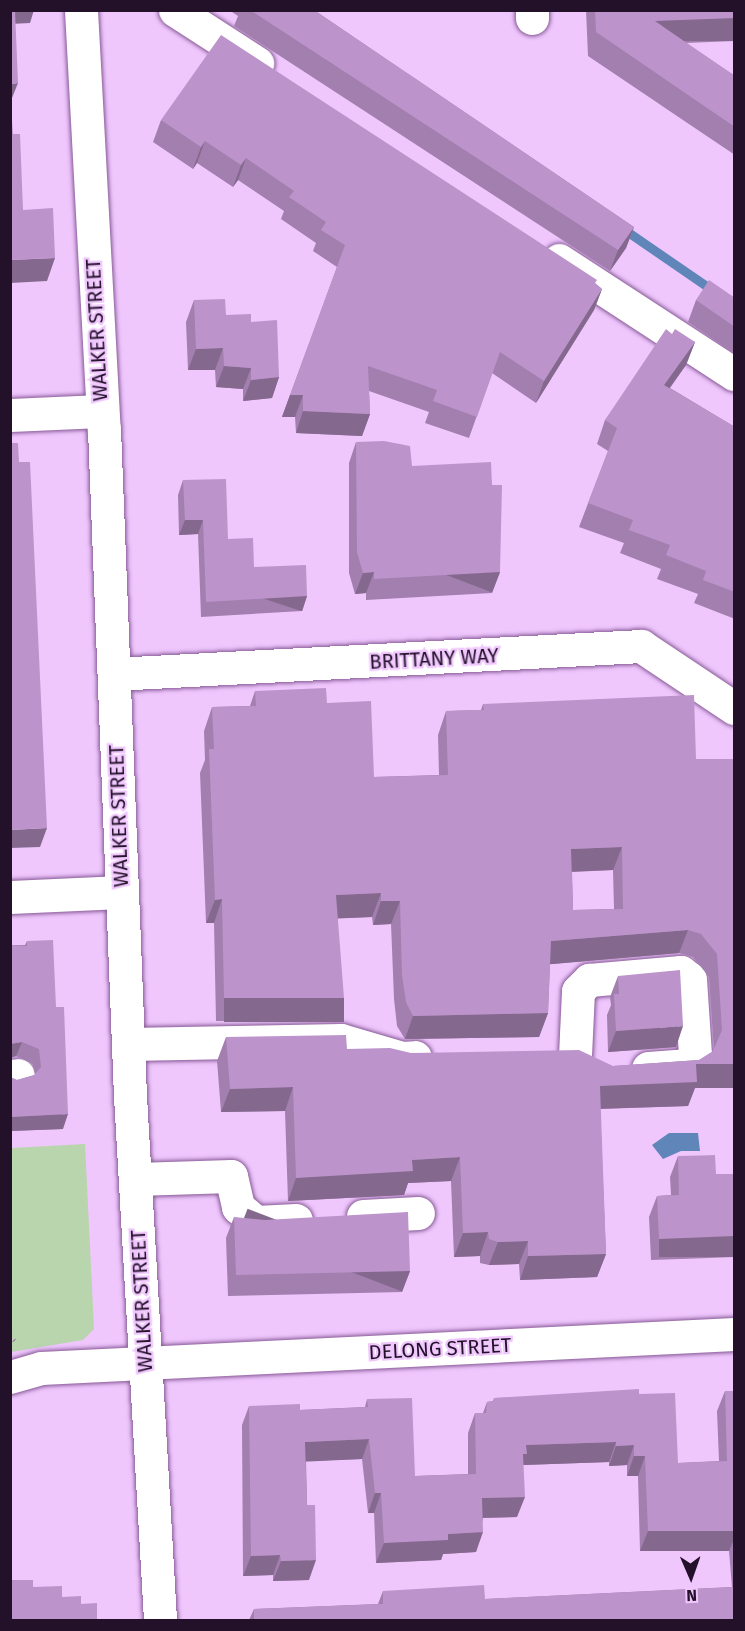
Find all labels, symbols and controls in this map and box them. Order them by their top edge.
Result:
street label: WALKER STREET [81,258,113,402]
street label: BRITTANY WAY [369,644,499,674]
street label: WALKER STREET [105,744,133,888]
street label: WALKER STREET [126,1229,158,1373]
street label: DELONG STREET [368,1333,512,1365]
north arrow [661,1547,721,1607]
text: N [686,1586,697,1605]

